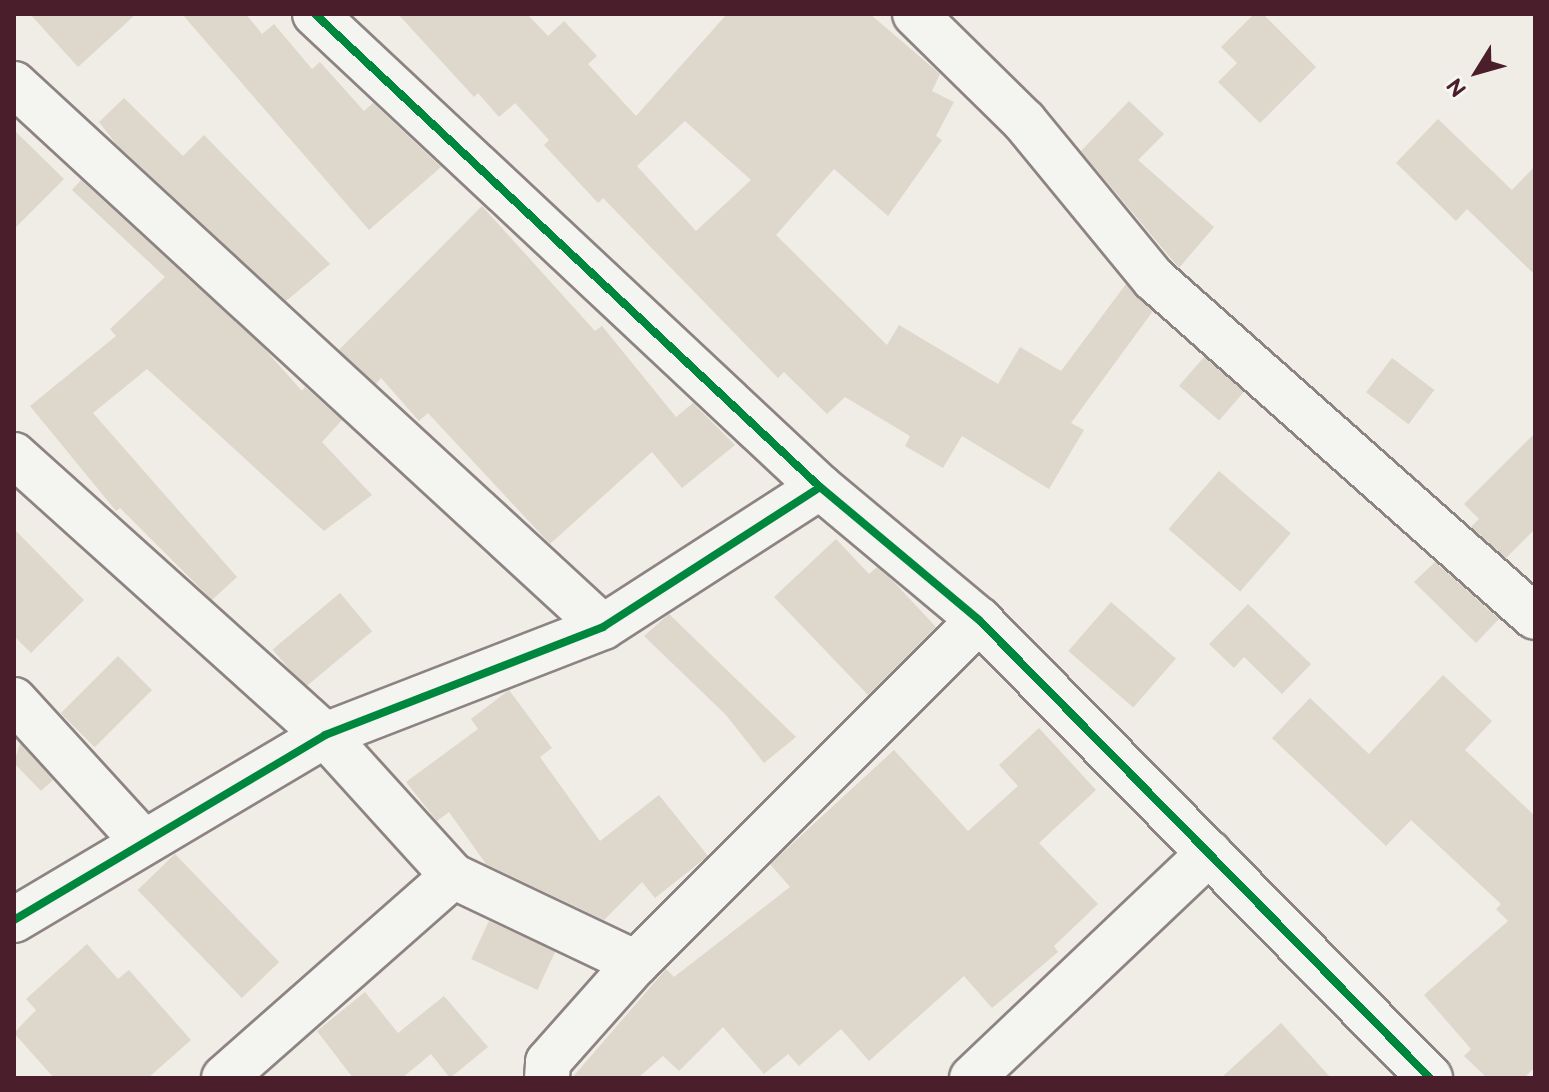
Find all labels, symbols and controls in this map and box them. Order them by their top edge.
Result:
north arrow [1437,32,1517,112]
text: N [1442,72,1473,101]

